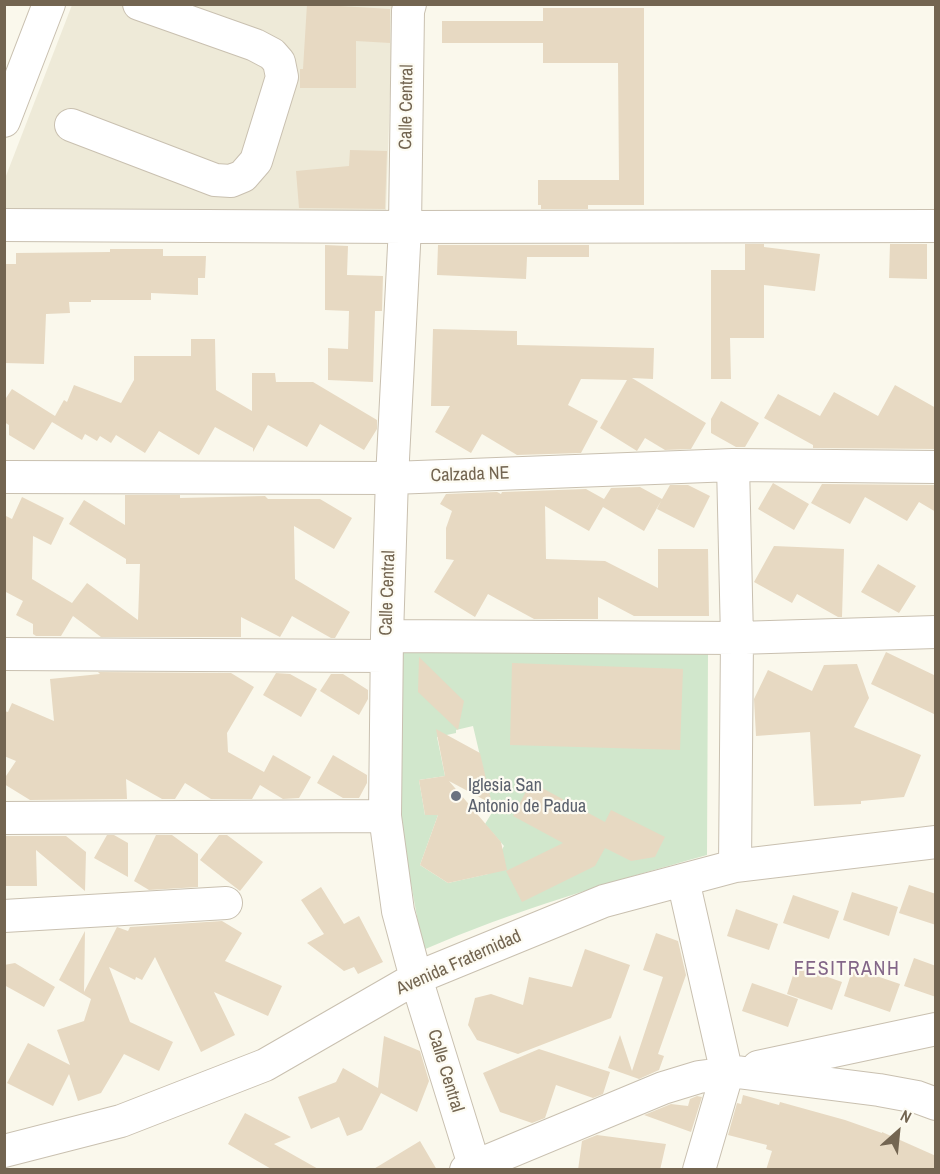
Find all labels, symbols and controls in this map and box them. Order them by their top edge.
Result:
street label: Calle Central [395,64,419,150]
street label: Calzada NE [430,463,510,487]
street label: Calle Central [376,550,400,636]
place label: Iglesia San Antonio de Padua [468,775,586,818]
marker: Iglesia San Antonio de Padua [449,789,463,803]
street label: Avenida Fraternidad [393,926,525,1000]
district label: FESITRANH [794,958,900,982]
street label: Calle Central [422,1027,468,1115]
north arrow [868,1102,928,1162]
text: N [897,1104,915,1128]

